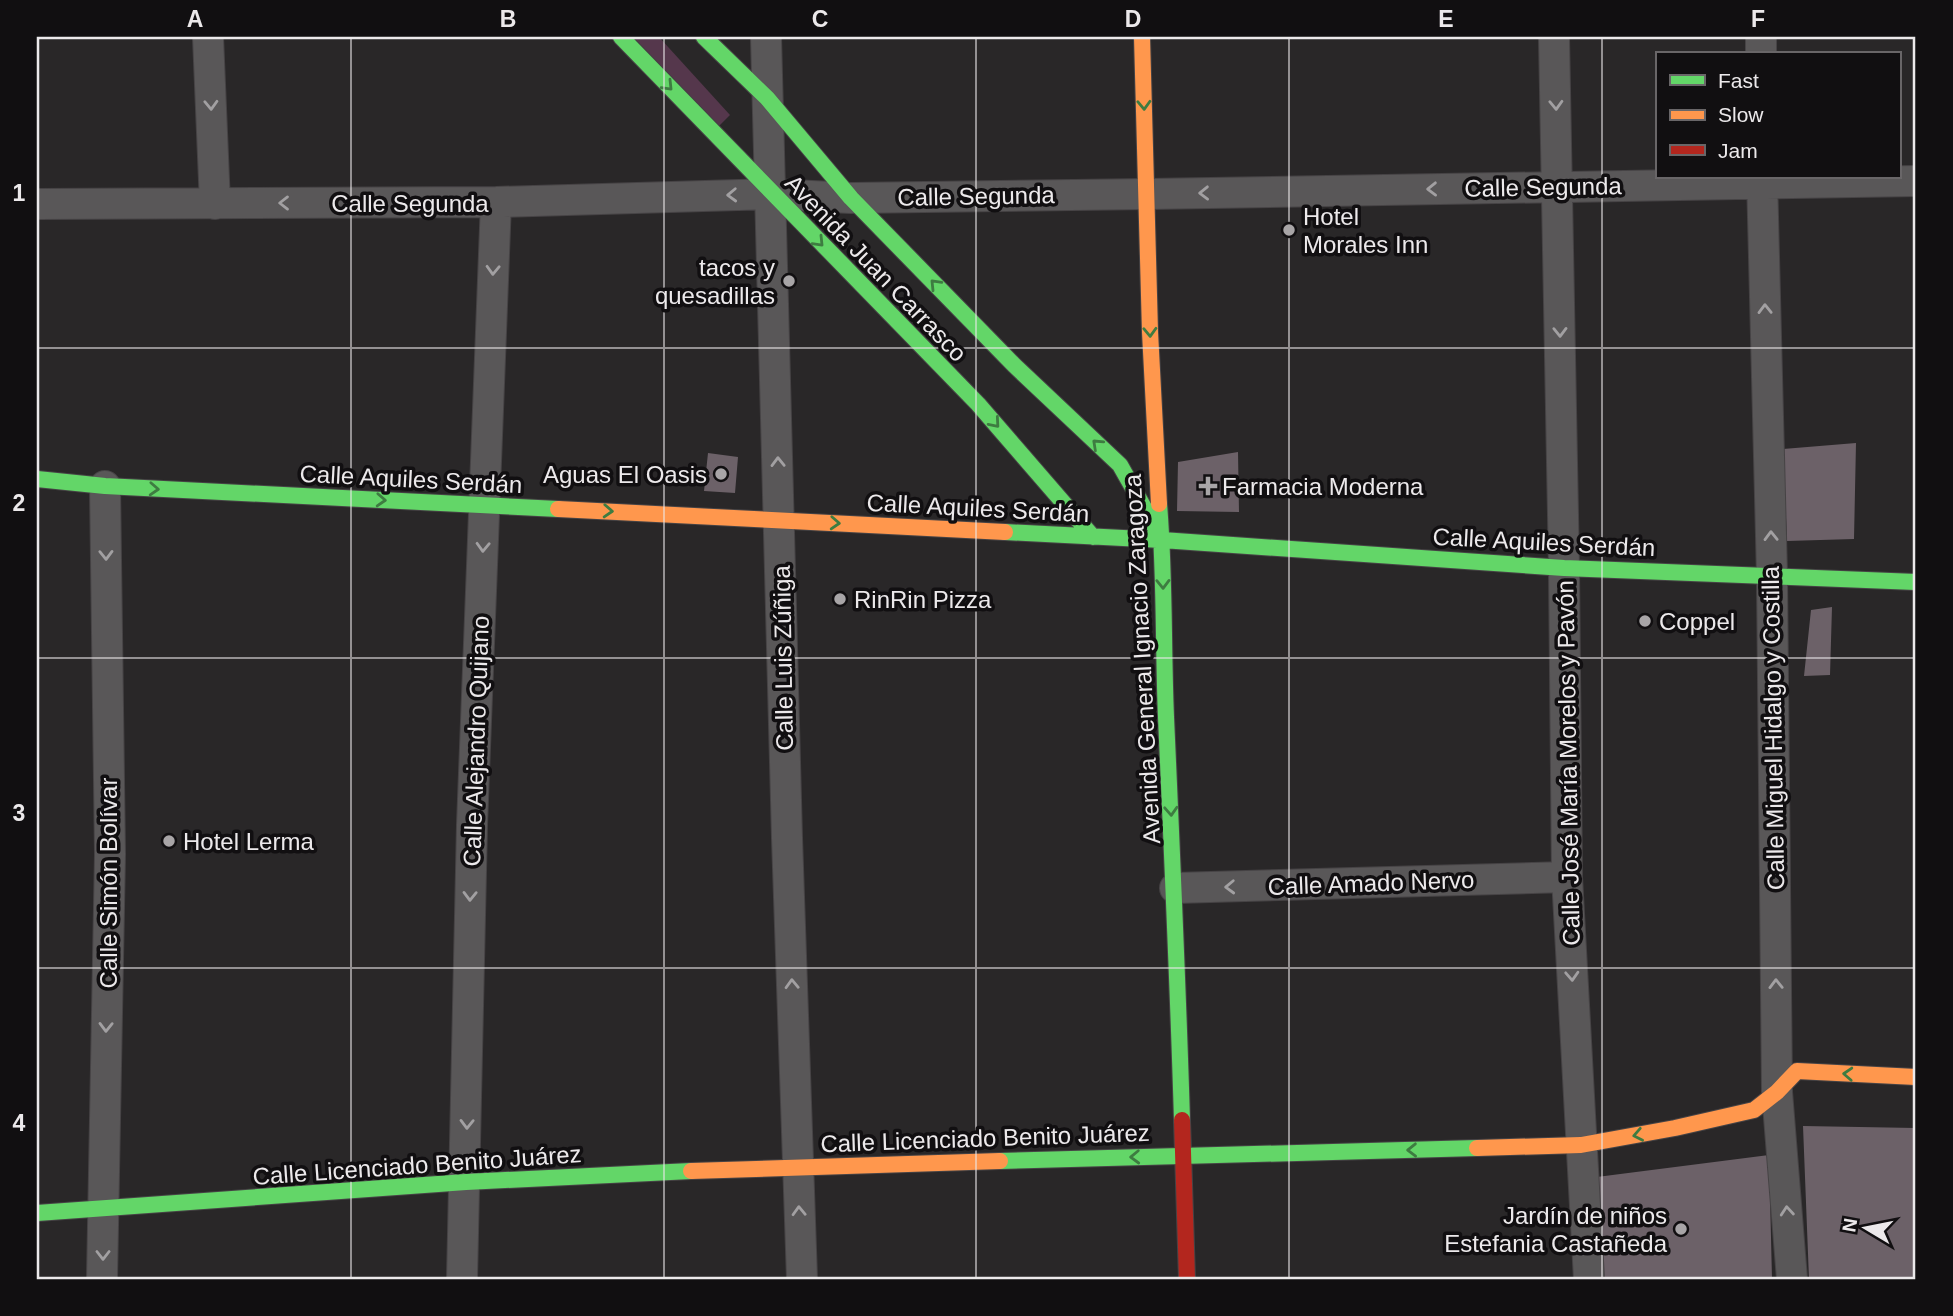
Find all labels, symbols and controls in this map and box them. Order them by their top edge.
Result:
text: A [187,6,203,32]
text: B [500,6,516,32]
text: C [812,6,828,32]
text: D [1125,6,1141,32]
text: E [1438,6,1454,32]
text: F [1751,6,1765,32]
legend [1656,52,1900,178]
text: Fast [1718,69,1759,92]
one-way arrow [660,78,673,91]
one-way arrow [204,100,219,111]
one-way arrow [1137,100,1152,111]
one-way arrow [1548,100,1563,111]
text: Slow [1718,103,1764,126]
text: Jam [1718,139,1758,162]
street label: Avenida Juan Carrasco [780,169,972,367]
street label: Calle Segunda [1464,172,1623,202]
text: 1 [13,180,26,206]
street label: Calle Segunda [897,181,1056,211]
one-way arrow [1426,181,1436,197]
one-way arrow [1198,185,1209,201]
one-way arrow [726,187,737,203]
street label: Calle Segunda [331,190,489,217]
one-way arrow [278,195,289,211]
place label: Hotel Morales Inn [1303,203,1428,258]
marker: Hotel Morales Inn [1281,222,1297,238]
one-way arrow [811,234,824,247]
place label: tacos y quesadillas [655,254,775,309]
one-way arrow [486,265,501,276]
marker: tacos y quesadillas [781,273,797,289]
one-way arrow [931,280,943,292]
one-way arrow [1758,303,1773,314]
one-way arrow [1143,327,1158,338]
one-way arrow [1553,327,1568,338]
one-way arrow [987,415,999,428]
one-way arrow [1092,439,1105,452]
one-way arrow [770,457,786,467]
street label: Calle Aquiles Serdán [299,460,523,498]
place label: Aguas El Oasis [543,461,707,488]
marker: Aguas El Oasis [713,466,729,482]
street label: Avenida General Ignacio Zaragoza [1119,473,1165,845]
place label: Farmacia Moderna [1222,473,1424,500]
marker: Farmacia Moderna [1200,478,1216,494]
one-way arrow [148,481,159,496]
street label: Calle Aquiles Serdán [866,489,1090,527]
text: 2 [13,490,25,516]
one-way arrow [376,493,387,508]
one-way arrow [603,504,614,519]
one-way arrow [830,515,841,530]
street label: Calle Aquiles Serdán [1432,523,1656,561]
one-way arrow [1763,530,1778,541]
one-way arrow [476,541,491,552]
one-way arrow [98,550,114,560]
street label: Calle Luis Zúñiga [768,564,798,751]
street label: Calle Miguel Hidalgo y Costilla [1757,565,1789,890]
one-way arrow [1155,579,1171,590]
street label: Calle José María Morelos y Pavón [1551,580,1585,946]
place label: RinRin Pizza [854,586,992,613]
marker: RinRin Pizza [832,591,848,607]
place label: Coppel [1659,608,1735,635]
marker: Coppel [1637,613,1653,629]
street label: Calle Alejandro Quijano [458,615,494,867]
street label: Calle Simón Bolívar [95,778,122,988]
text: 3 [13,800,25,826]
one-way arrow [1164,806,1179,817]
place label: Hotel Lerma [183,828,314,855]
marker: Hotel Lerma [161,833,177,849]
street label: Calle Amado Nervo [1267,866,1475,900]
one-way arrow [1224,879,1235,894]
one-way arrow [463,891,478,902]
one-way arrow [1565,971,1580,982]
one-way arrow [784,978,799,989]
one-way arrow [1768,978,1784,989]
one-way arrow [99,1022,114,1033]
one-way arrow [1842,1066,1853,1081]
text: 4 [13,1110,26,1136]
one-way arrow [459,1119,475,1130]
street label: Calle Licenciado Benito Juárez [820,1119,1150,1157]
one-way arrow [1632,1126,1644,1141]
street label: Calle Licenciado Benito Juárez [252,1140,582,1190]
one-way arrow [1406,1142,1417,1157]
one-way arrow [1130,1149,1140,1165]
north arrow [1830,1194,1900,1264]
place label: Jardín de niños Estefania Castañeda [1444,1202,1668,1257]
one-way arrow [792,1205,807,1216]
one-way arrow [1780,1205,1795,1216]
text: N [1838,1217,1861,1234]
marker: Jardín de niños Estefania Castañeda [1673,1221,1689,1237]
one-way arrow [95,1249,110,1260]

